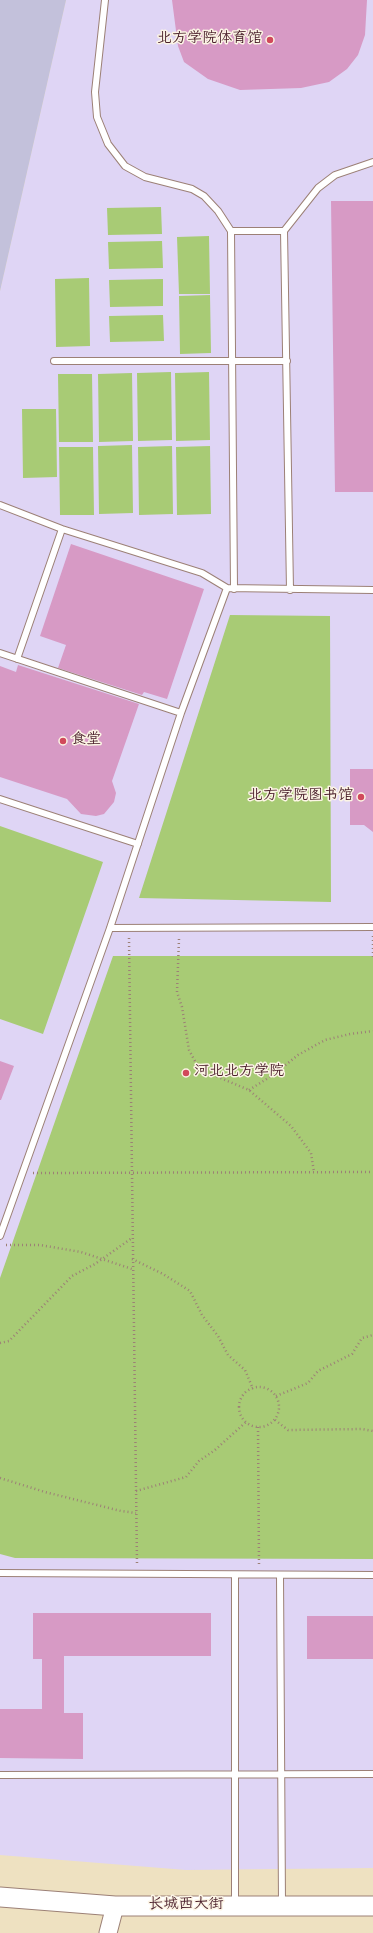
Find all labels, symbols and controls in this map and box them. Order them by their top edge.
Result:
place label: 北方学院体育馆 [157,31,262,49]
marker: 北方学院体育馆 [265,35,275,45]
place label: 食堂 [71,732,101,750]
marker: 食堂 [58,736,68,746]
place label: 北方学院图书馆 [248,788,353,806]
marker: 北方学院图书馆 [356,792,366,802]
place label: 河北北方学院 [194,1064,284,1082]
marker: 河北北方学院 [181,1068,191,1078]
street label: 长城西大街 [149,1897,223,1915]

